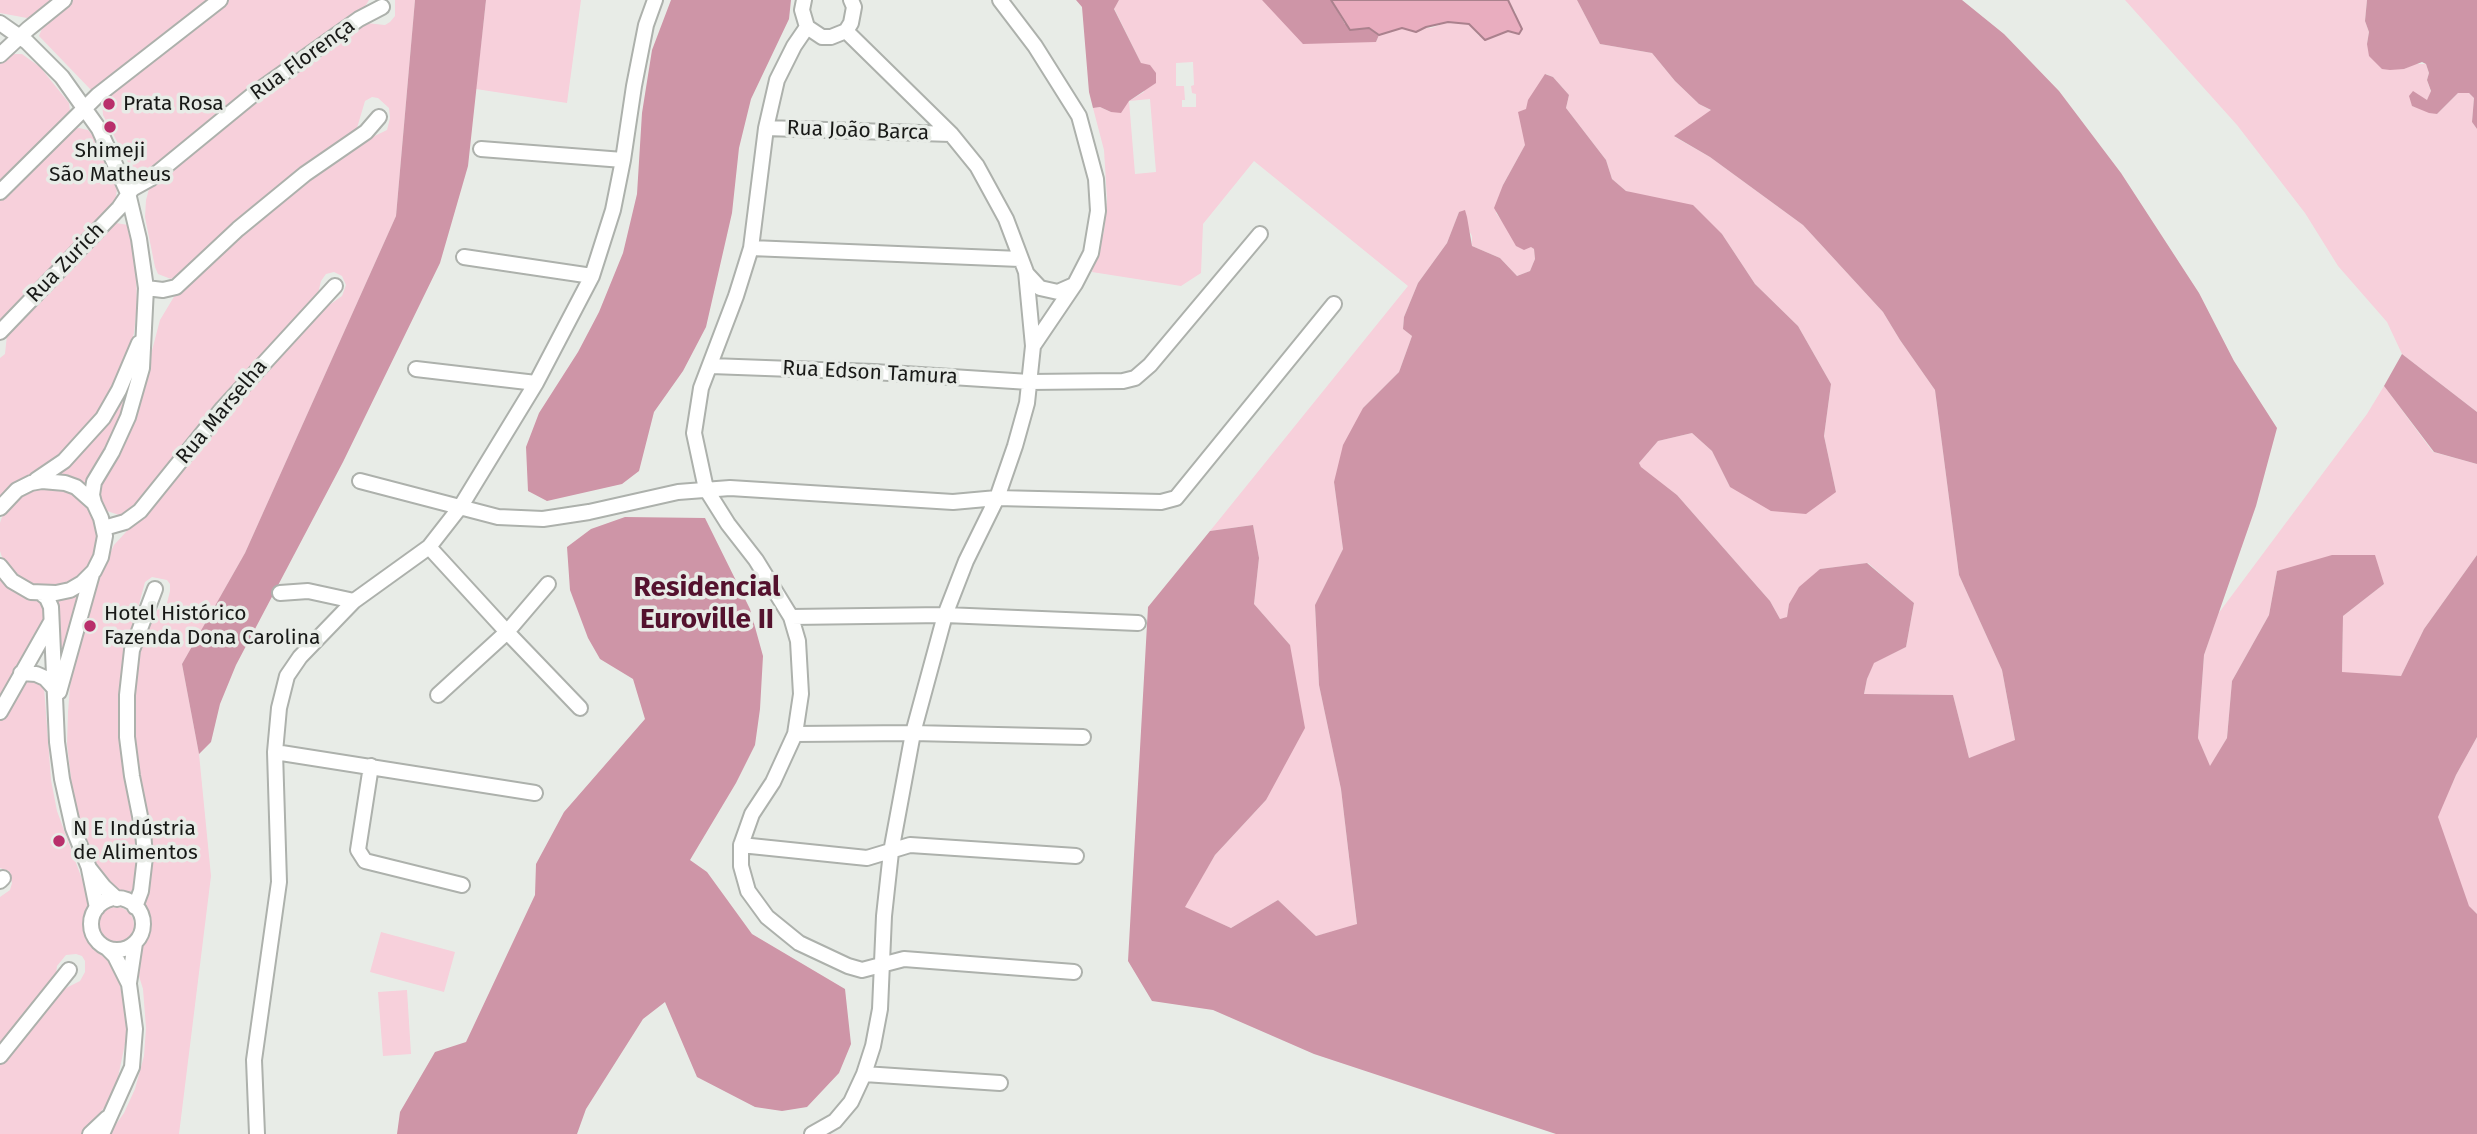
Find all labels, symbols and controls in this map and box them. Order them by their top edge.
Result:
street label: Rua Florença [246,14,360,106]
place label: Prata Rosa [123,91,224,117]
marker: Prata Rosa [101,96,117,112]
street label: Rua João Barca [786,116,930,146]
marker: Shimeji São Matheus [102,119,118,135]
place label: Shimeji São Matheus [49,138,171,188]
street label: Rua Zurich [22,218,110,308]
street label: Rua Marselha [171,355,273,469]
street label: Rua Edson Tamura [782,356,958,390]
district label: Residencial Euroville II [634,571,780,637]
place label: Hotel Histórico Fazenda Dona Carolina [104,601,320,651]
marker: Hotel Histórico Fazenda Dona Carolina [82,618,98,634]
place label: N E Indústria de Alimentos [73,816,198,866]
marker: N E Indústria de Alimentos [51,833,67,849]

